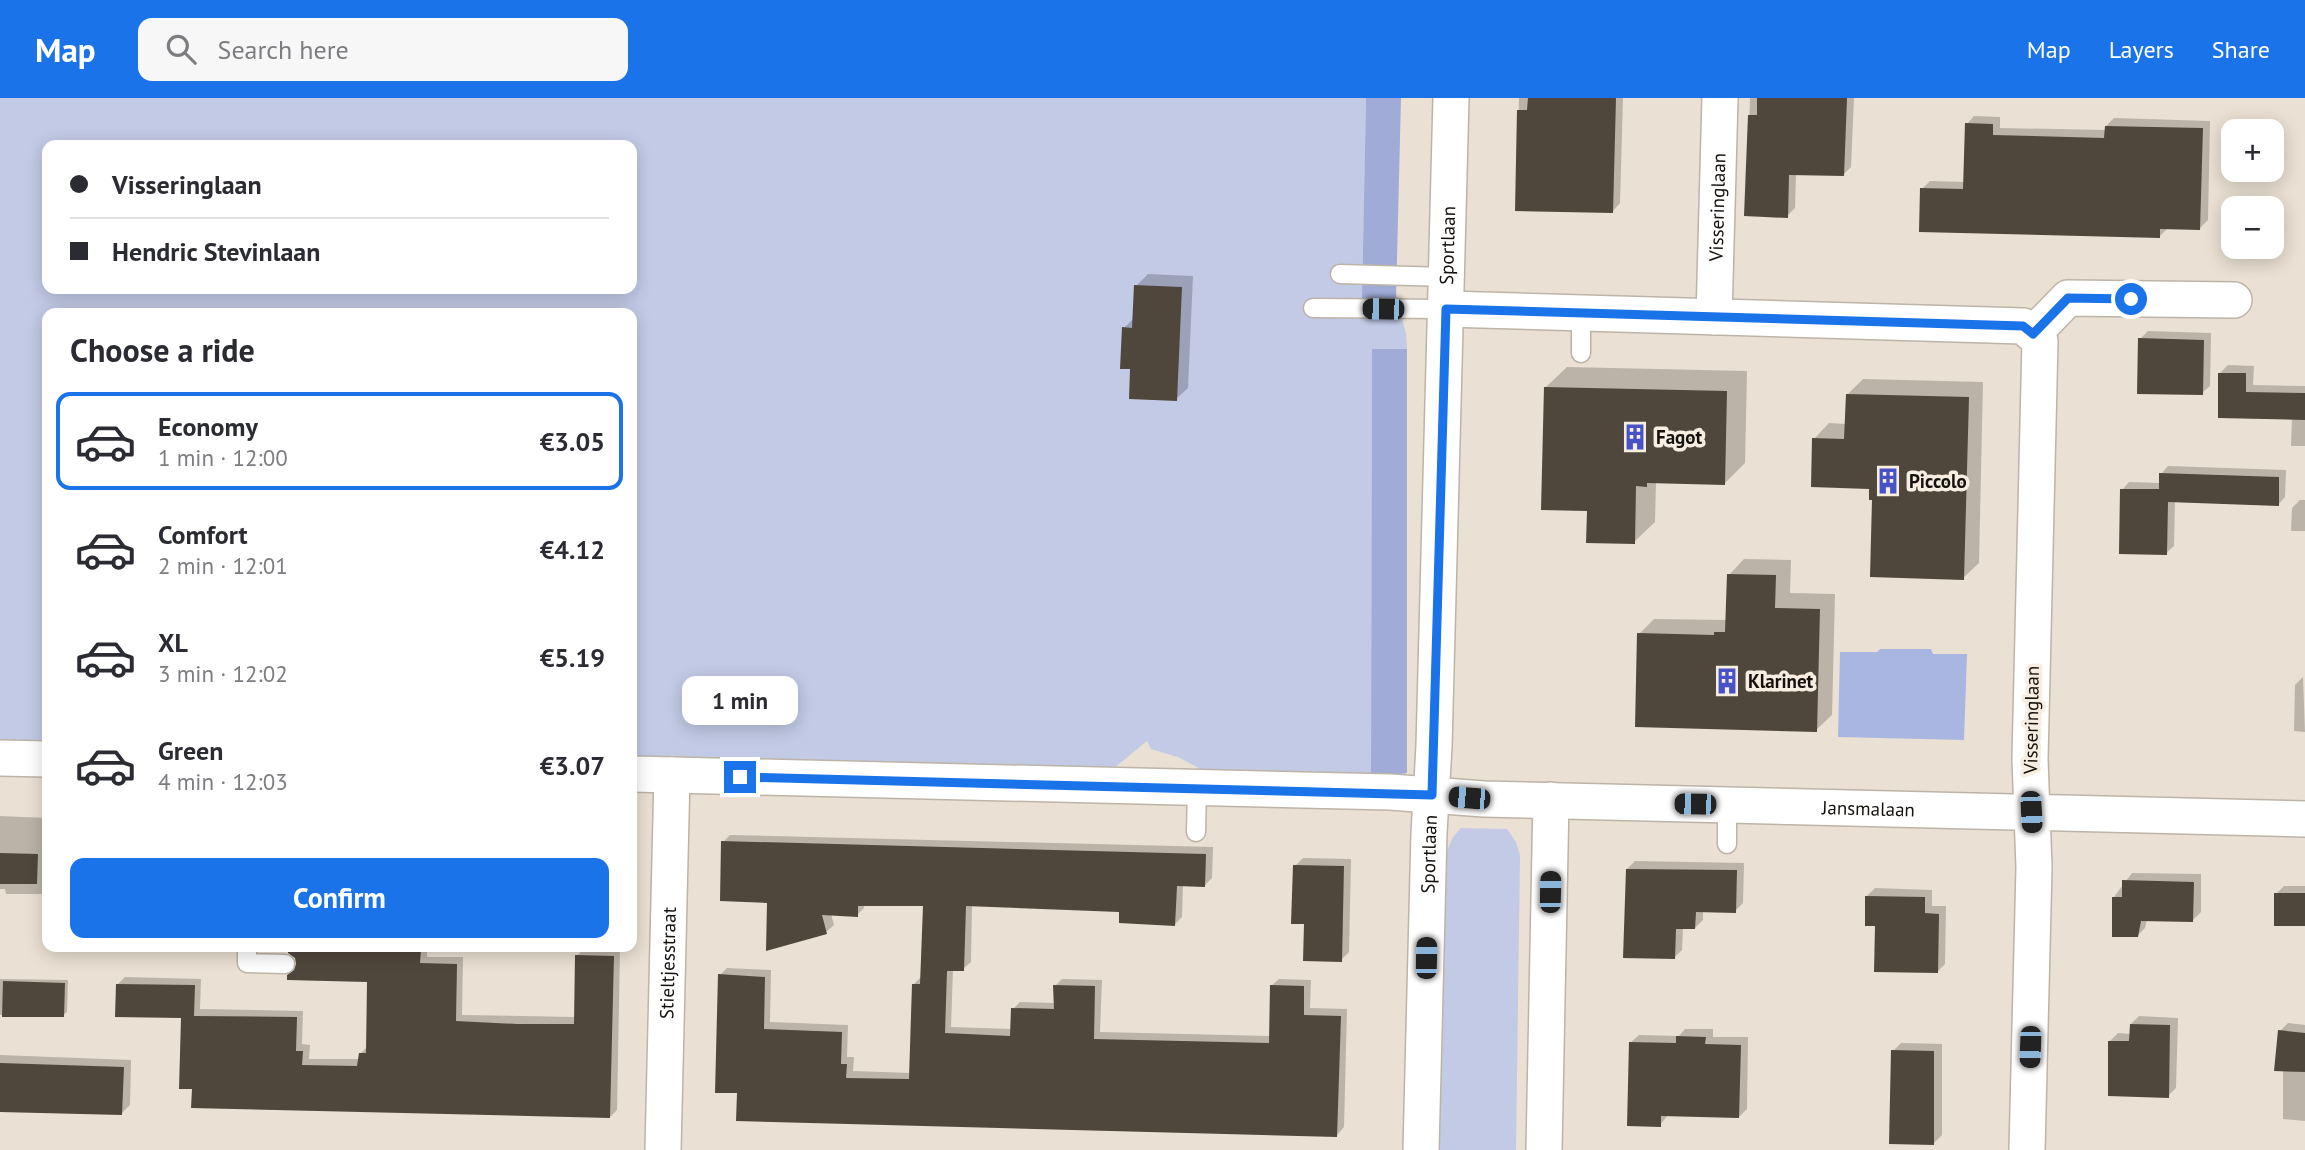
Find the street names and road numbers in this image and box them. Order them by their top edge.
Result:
street label: Visseringlaan [1704,152,1730,263]
street label: Sportlaan [1434,206,1460,285]
street label: Visseringlaan [2018,666,2044,775]
street label: Jansmalaan [1821,795,1915,821]
street label: Sportlaan [1415,814,1442,894]
street label: Stieltjesstraat [654,906,681,1019]

